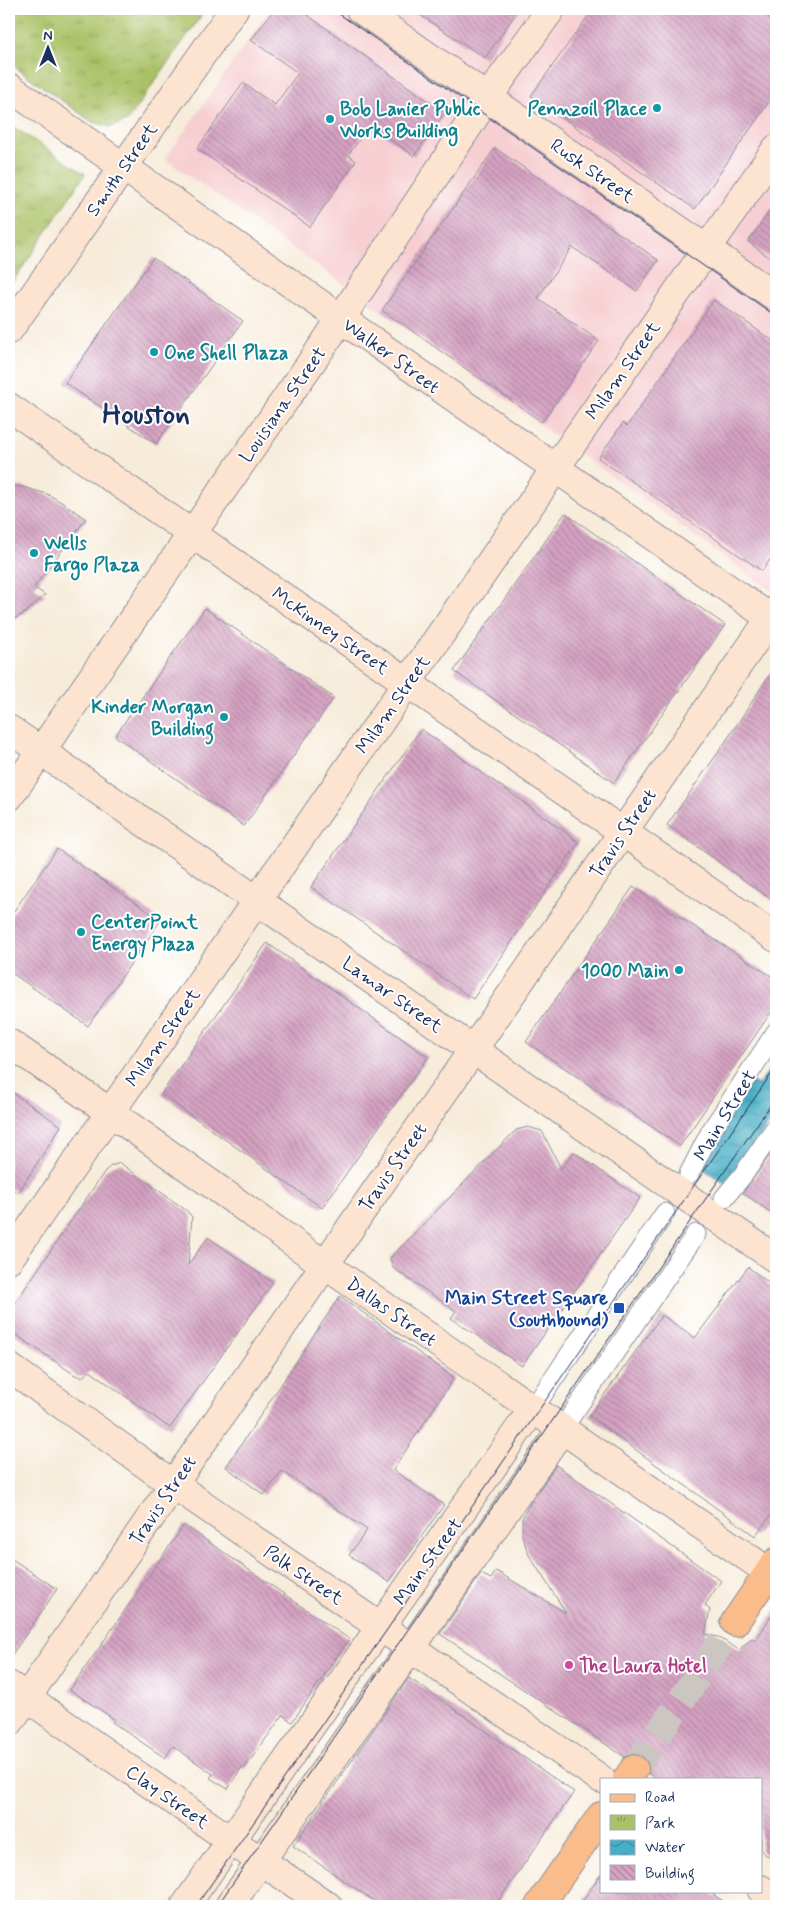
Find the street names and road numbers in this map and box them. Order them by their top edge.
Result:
street label: Smith Street [81,118,164,221]
street label: Rusk Street [545,133,639,209]
street label: Walker Street [338,313,445,400]
street label: Milam Street [580,317,666,425]
street label: Louisiana Street [234,342,332,468]
street label: McKinney Street [266,581,394,681]
street label: Milam Street [350,651,436,759]
street label: Travis Street [584,784,662,884]
street label: Lamar Street [337,951,447,1039]
street label: Milam Street [120,984,206,1092]
street label: Main Street [688,1066,762,1166]
street label: Travis Street [353,1118,433,1217]
street label: Dallas Street [341,1272,441,1353]
street label: Travis Street [124,1451,202,1551]
street label: Main Street [388,1513,468,1611]
street label: Polk Street [259,1540,348,1611]
street label: Clay Street [121,1759,214,1835]

